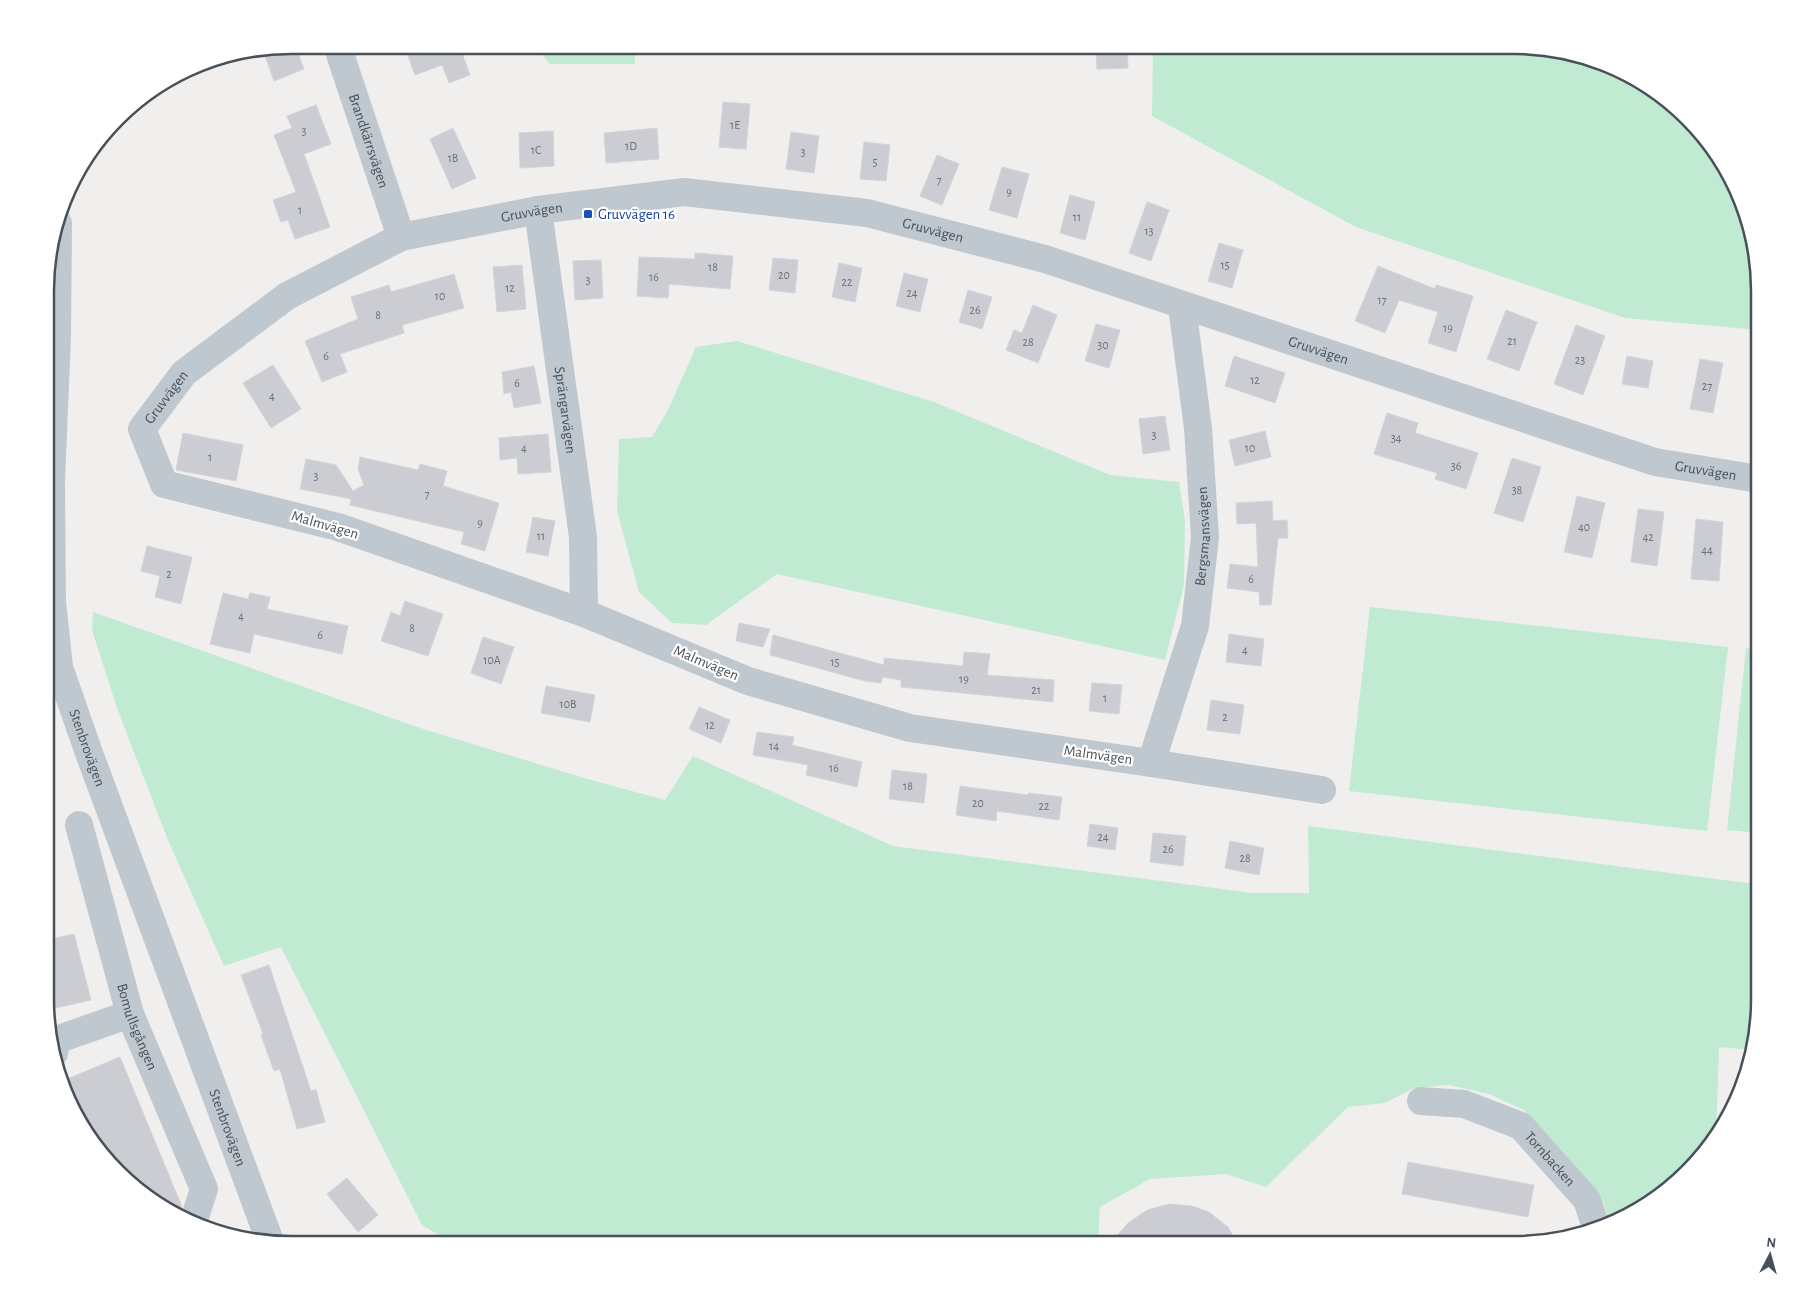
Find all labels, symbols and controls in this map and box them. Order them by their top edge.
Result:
street label: Brandkärrsvägen [346,92,392,190]
house number: 1E [730,119,740,131]
house number: 3 [302,125,307,137]
house number: 1D [625,140,637,152]
house number: 1C [531,144,541,156]
house number: 3 [801,146,806,158]
house number: 1B [448,152,458,164]
house number: 5 [872,156,878,168]
house number: 7 [936,174,942,186]
house number: 9 [1006,186,1012,198]
street label: Gruvvägen [500,200,563,225]
house number: 1 [298,204,302,216]
place label: Gruvvägen 16 [598,207,675,222]
marker: Gruvvägen 16 [582,208,594,220]
house number: 11 [1073,211,1081,223]
street label: Gruvvägen [901,215,965,245]
house number: 13 [1144,225,1154,237]
house number: 15 [1220,259,1230,271]
house number: 18 [708,261,718,273]
house number: 20 [778,269,790,281]
house number: 16 [649,271,659,283]
house number: 3 [586,274,591,286]
house number: 22 [842,276,853,288]
house number: 12 [505,282,515,294]
house number: 24 [906,287,918,299]
house number: 10 [435,290,445,302]
house number: 17 [1377,294,1387,306]
house number: 26 [969,304,981,316]
house number: 8 [375,309,381,321]
house number: 19 [1443,322,1453,334]
street label: Gruvvägen [1287,333,1351,367]
house number: 21 [1507,335,1517,347]
house number: 28 [1022,336,1034,348]
house number: 30 [1097,339,1109,351]
house number: 6 [323,350,329,362]
house number: 23 [1575,354,1585,366]
street label: Sprängarvägen [552,366,579,455]
street label: Gruvvägen [141,367,191,426]
house number: 12 [1250,374,1260,386]
house number: 6 [514,377,520,389]
house number: 27 [1702,380,1712,392]
house number: 4 [269,390,275,402]
house number: 3 [1152,429,1157,441]
house number: 34 [1391,432,1402,444]
house number: 4 [521,442,527,454]
house number: 10 [1245,442,1255,454]
house number: 1 [208,451,212,463]
street label: Gruvvägen [1674,458,1738,483]
house number: 36 [1451,460,1462,472]
house number: 3 [314,470,319,482]
house number: 38 [1512,484,1523,496]
street label: Bergsmansvägen [1192,486,1213,587]
house number: 7 [424,488,430,500]
street label: Malmvägen [290,508,360,542]
house number: 9 [477,517,483,529]
house number: 40 [1578,521,1590,533]
house number: 11 [537,530,545,542]
house number: 42 [1642,531,1654,543]
house number: 44 [1701,544,1713,556]
house number: 2 [166,568,172,580]
house number: 6 [1248,573,1254,585]
house number: 4 [238,610,244,622]
house number: 8 [409,622,415,634]
house number: 6 [317,629,323,641]
street label: Malmvägen [671,643,741,683]
house number: 4 [1242,644,1248,656]
house number: 10A [483,654,501,666]
house number: 15 [830,656,840,668]
house number: 19 [959,673,969,685]
house number: 21 [1031,684,1041,696]
house number: 1 [1103,692,1107,704]
house number: 10B [560,698,576,710]
street label: Stenbrovägen [67,707,108,788]
house number: 2 [1222,711,1228,723]
house number: 12 [705,719,715,731]
house number: 14 [769,740,779,752]
street label: Malmvägen [1063,743,1133,767]
house number: 16 [829,762,839,774]
house number: 18 [903,780,913,792]
house number: 20 [972,797,984,809]
house number: 22 [1039,800,1050,812]
house number: 24 [1097,831,1109,843]
house number: 26 [1162,843,1174,855]
house number: 28 [1239,852,1251,864]
street label: Bomullsgången [115,982,160,1072]
street label: Stenbrovägen [207,1087,249,1168]
street label: Tornbacken [1522,1128,1578,1189]
north arrow [1745,1230,1795,1280]
text: N [1766,1236,1777,1251]

